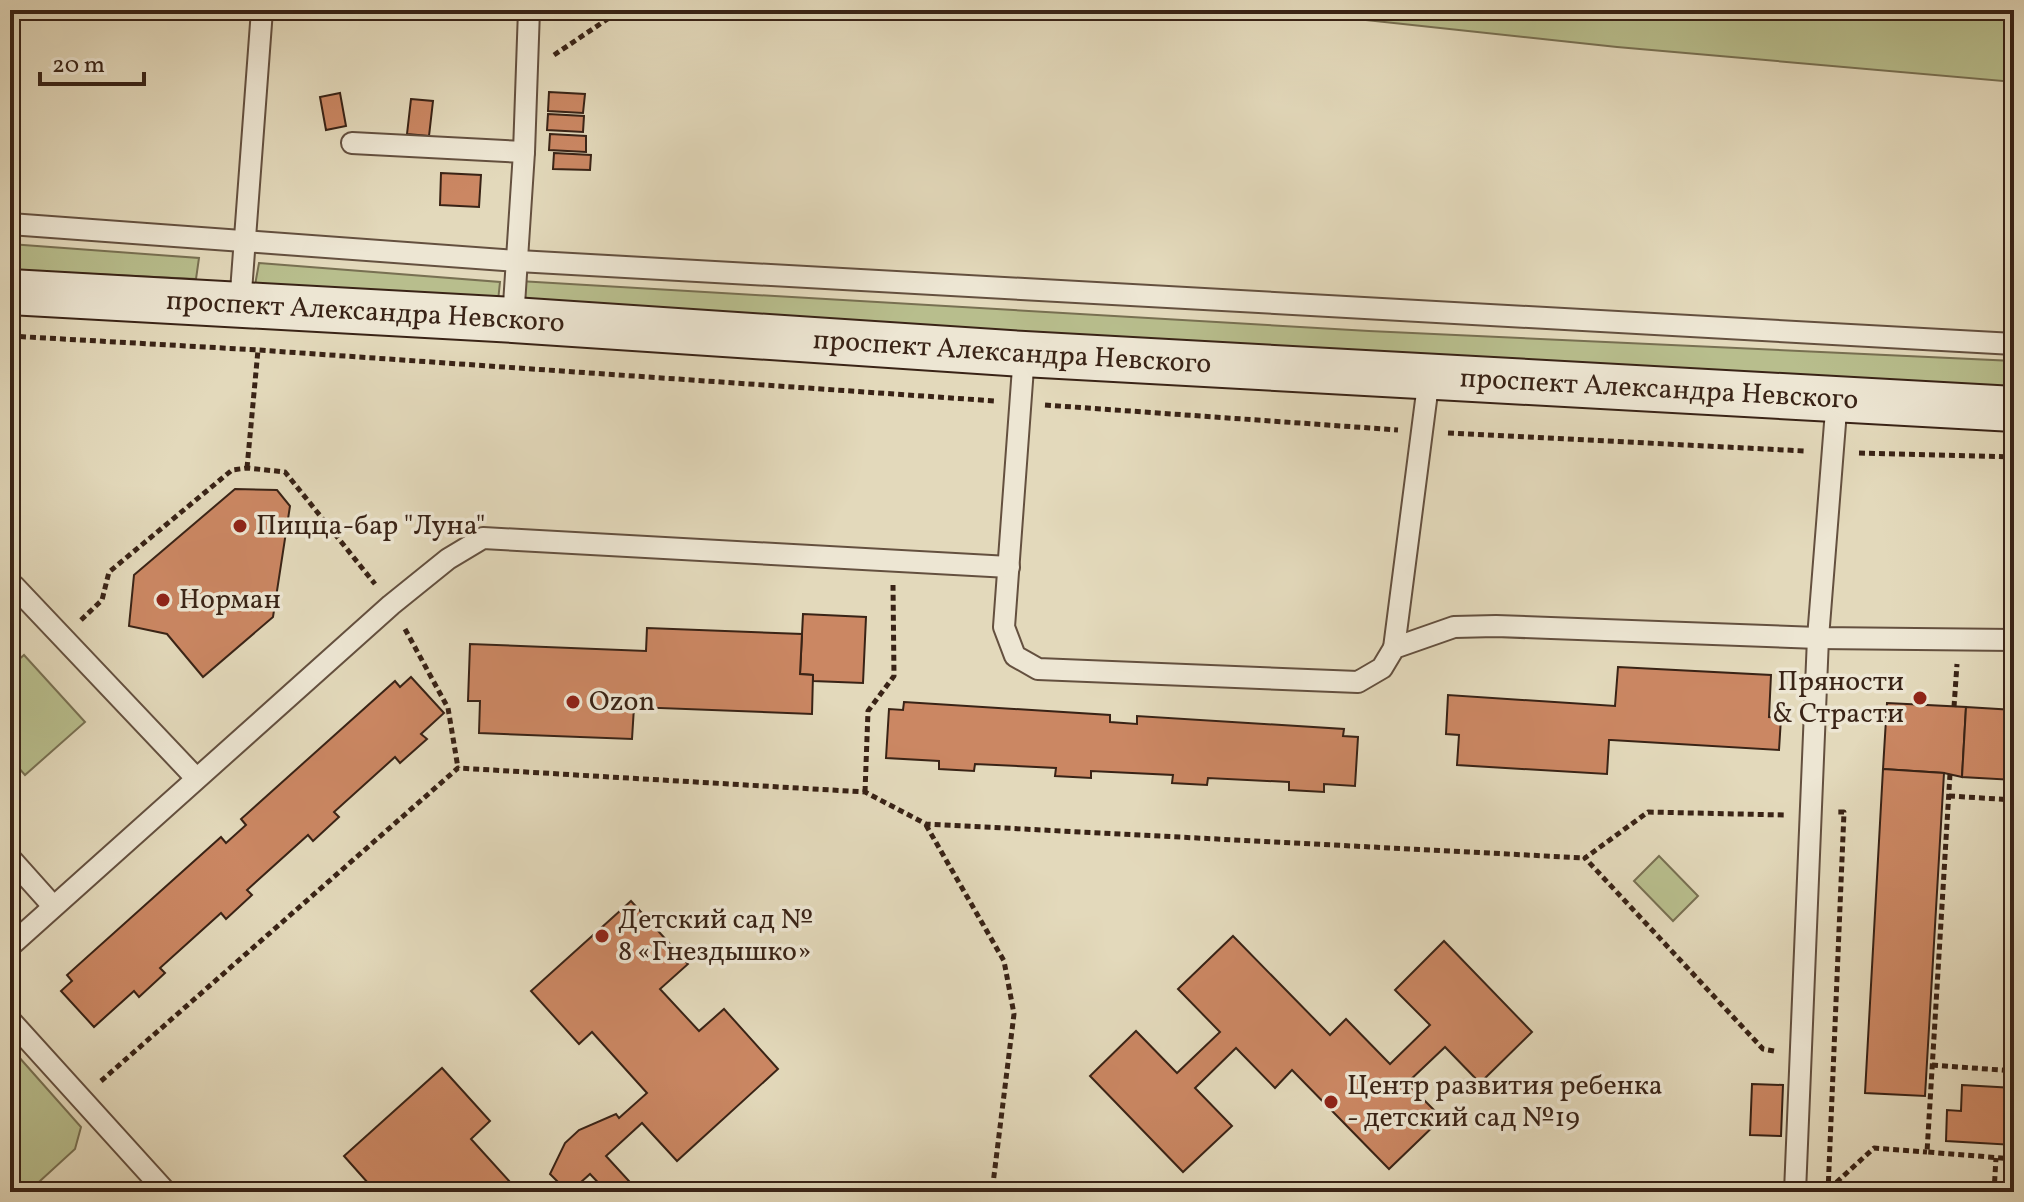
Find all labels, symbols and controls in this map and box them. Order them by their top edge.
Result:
scale bar [40,36,144,86]
text: 20 m [52,49,105,83]
street label: проспект Александра Невского [165,281,566,343]
street label: проспект Александра Невского [812,321,1212,384]
street label: проспект Александра Невского [1459,359,1859,420]
place label: Пицца-бар "Луна" [256,507,485,546]
marker: Пицца-бар "Луна" [231,517,249,535]
place label: Норман [179,581,281,620]
marker: Норман [154,591,172,609]
place label: Пряности & Страсти [1773,663,1904,734]
place label: Ozon [589,683,655,722]
marker: Пряности & Страсти [1911,689,1929,707]
marker: Ozon [564,693,582,711]
place label: Детский сад № 8 «Гнездышко» [618,901,813,972]
marker: Детский сад № 8 «Гнездышко» [593,927,611,945]
place label: Центр развития ребенка - детский сад №19 [1347,1067,1663,1138]
marker: Центр развития ребенка - детский сад №19 [1322,1093,1340,1111]

